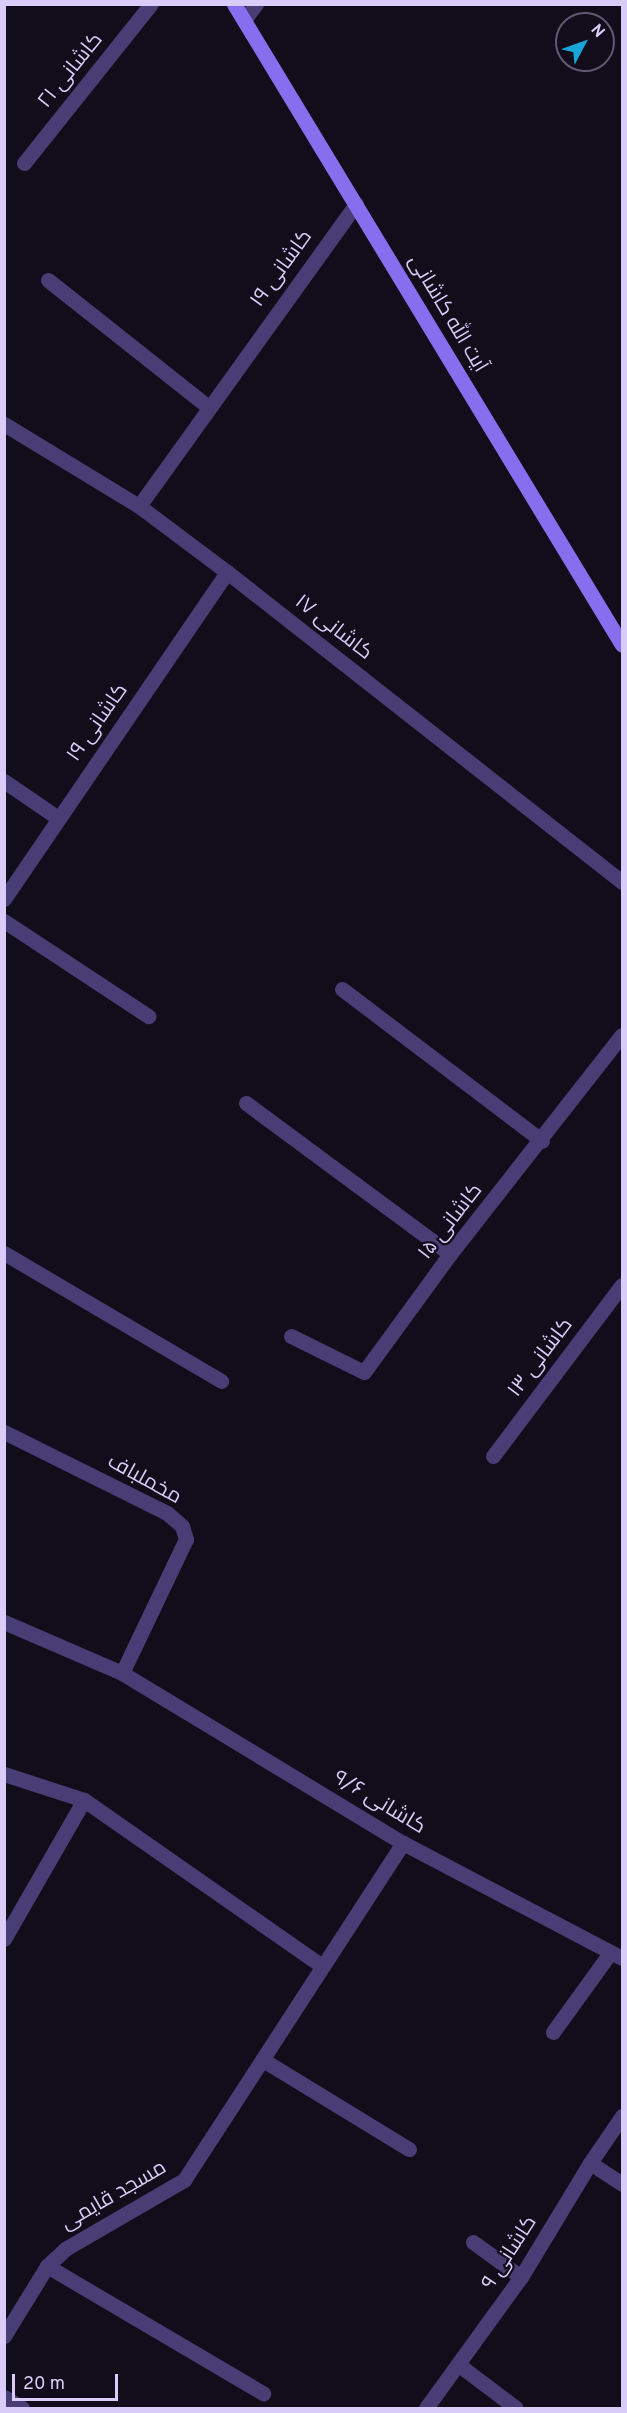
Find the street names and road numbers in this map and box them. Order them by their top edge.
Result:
street label: کاشانی ۲۱ [33,28,109,114]
street label: کاشانی ۱۹ [246,225,318,313]
street label: آیت الله کاشانی [402,250,492,378]
street label: کاشانی ۱۷ [289,590,377,666]
street label: کاشانی ۱۹ [62,679,134,767]
street label: کاشانی ۱۵ [413,1179,489,1265]
street label: کاشانی ۱۳ [503,1313,579,1403]
street label: مخملباف [103,1449,185,1511]
street label: کاشانی ۹/۶ [328,1766,430,1840]
street label: مسجد قایمی [57,2156,171,2236]
street label: کاشانی ۹ [477,2211,543,2295]

